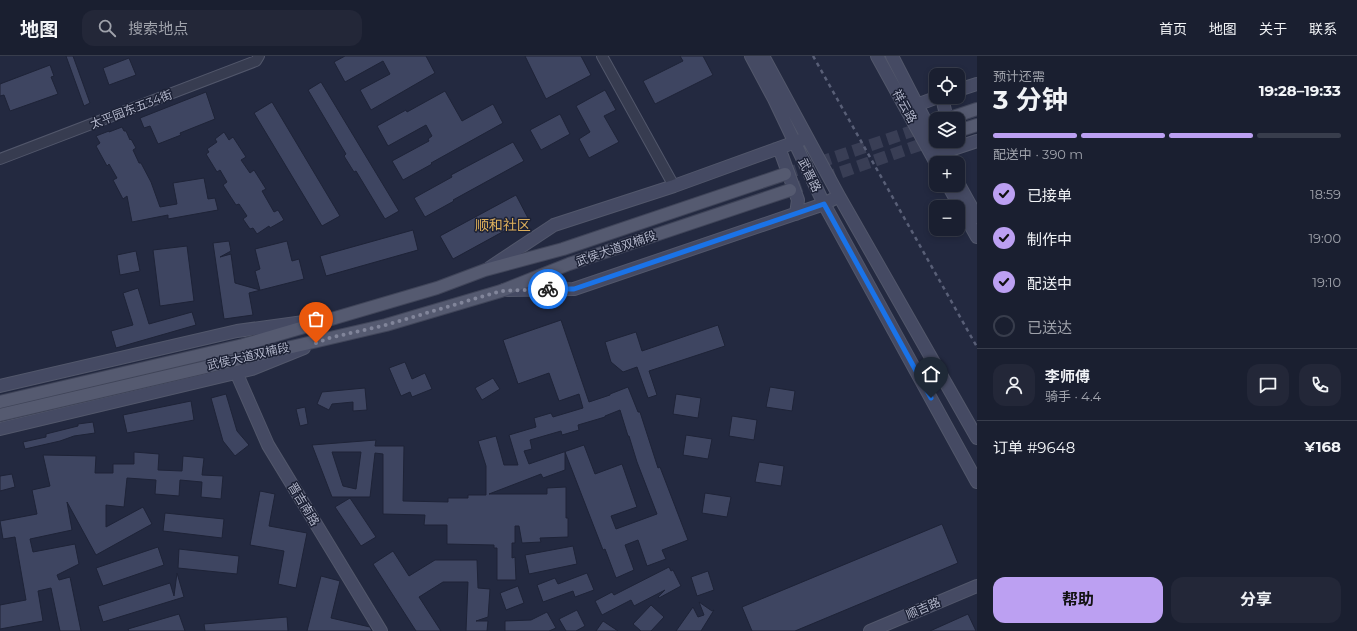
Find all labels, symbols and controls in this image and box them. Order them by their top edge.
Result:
search box [82,10,362,46]
icon: search [96,17,118,39]
text: 地图 [20,18,58,41]
text: 搜索地点 [128,19,188,38]
text: 首页 [1159,20,1187,38]
text: 地图 [1209,20,1237,38]
text: 关于 [1259,20,1287,38]
text: 联系 [1309,20,1337,38]
map controls [929,68,965,236]
button: locate [929,68,965,104]
text: 预计还需 [993,68,1045,84]
text: 19:28–19:33 [1259,81,1341,100]
text: 3 分钟 [993,84,1068,116]
street label: 太平园东五34街 [88,86,174,132]
street label: 祥云路 [890,87,920,125]
button: layers [929,112,965,148]
text: 配送中 · 390 m [993,146,1083,162]
street label: 武晋路 [795,156,825,194]
button: + [929,156,965,192]
icon: check [993,183,1015,205]
text: 已接单 [1027,186,1072,205]
text: 18:59 [1310,186,1341,202]
button: − [929,200,965,236]
district label: 顺和社区 [475,216,531,234]
street label: 武侯大道双楠段 [574,227,658,269]
icon: check [993,227,1015,249]
text: 制作中 [1027,230,1072,249]
text: 19:00 [1308,230,1341,246]
courier [528,269,568,309]
icon: check [993,271,1015,293]
text: 配送中 [1027,274,1072,293]
text: 19:10 [1312,274,1341,290]
icon: bike [537,278,559,300]
pin [299,302,333,343]
icon: bag [305,308,327,330]
text: 已送达 [1027,318,1072,337]
street label: 武侯大道双楠段 [205,339,291,373]
pin [914,357,948,398]
icon: home [920,363,942,385]
button: person [993,364,1035,406]
button: chat [1247,364,1289,406]
button: phone [1299,364,1341,406]
text: 李师傅 [1045,367,1090,386]
text: 骑手 · 4.4 [1045,388,1101,404]
text: ¥168 [1304,437,1341,456]
text: 订单 #9648 [993,438,1075,457]
street label: 晋吉南路 [285,480,323,528]
button: 帮助 [993,577,1163,623]
button: 分享 [1171,577,1341,623]
street label: 顺吉路 [903,594,943,622]

